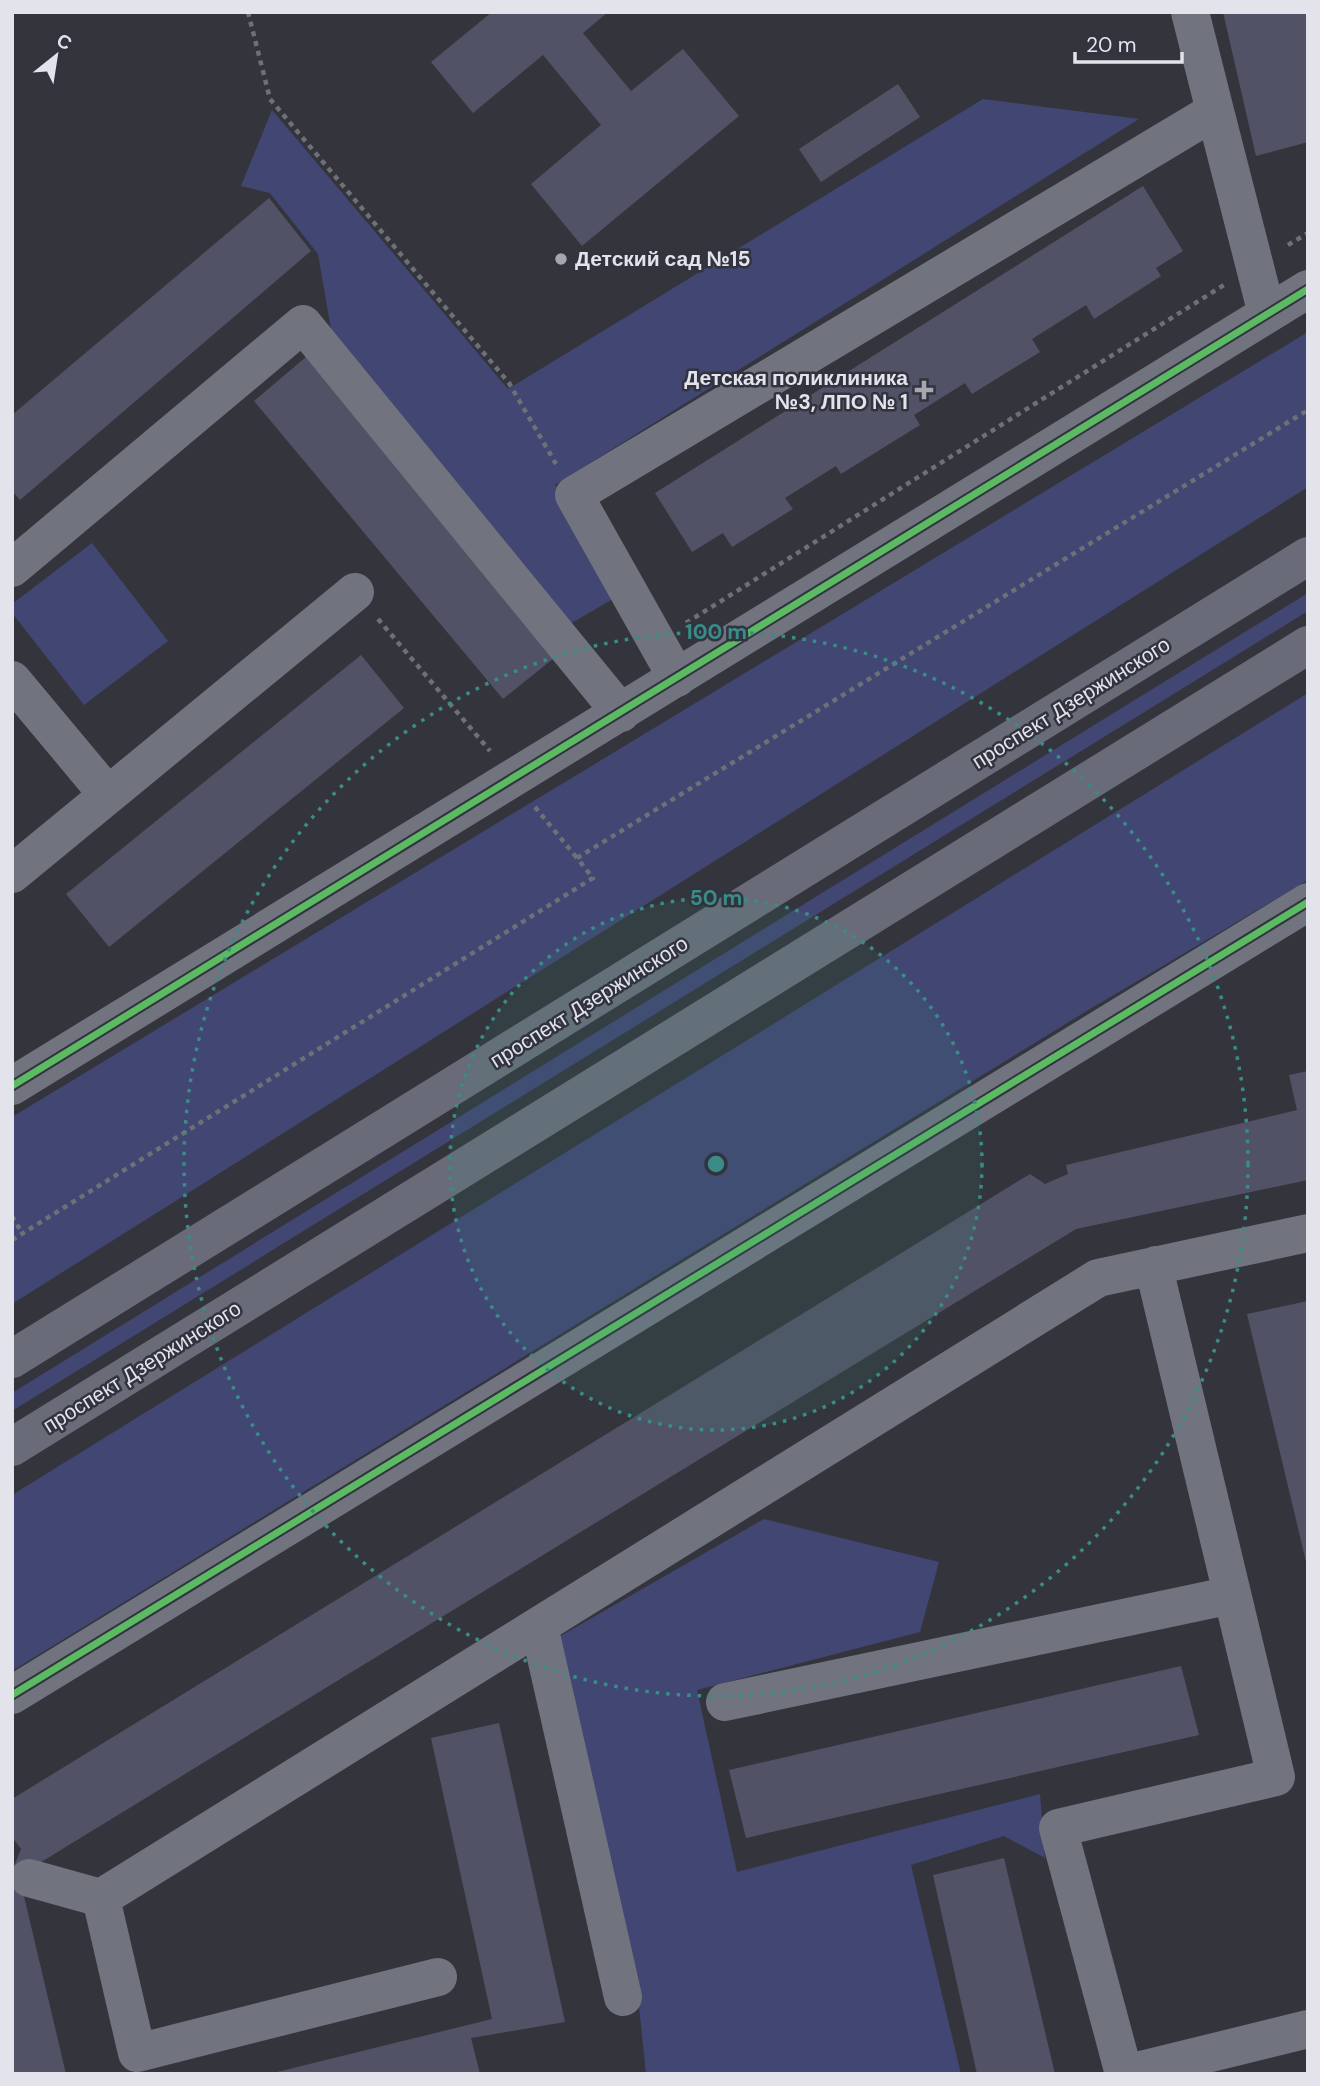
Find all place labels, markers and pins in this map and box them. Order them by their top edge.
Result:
place label: Детский сад №15 [575,245,751,273]
marker: Детский сад №15 [553,251,569,267]
place label: Детская поликлиника №3, ЛПО № 1 [684,364,908,416]
marker: Детская поликлиника №3, ЛПО № 1 [914,380,934,400]
centre of rings [704,1152,728,1176]

